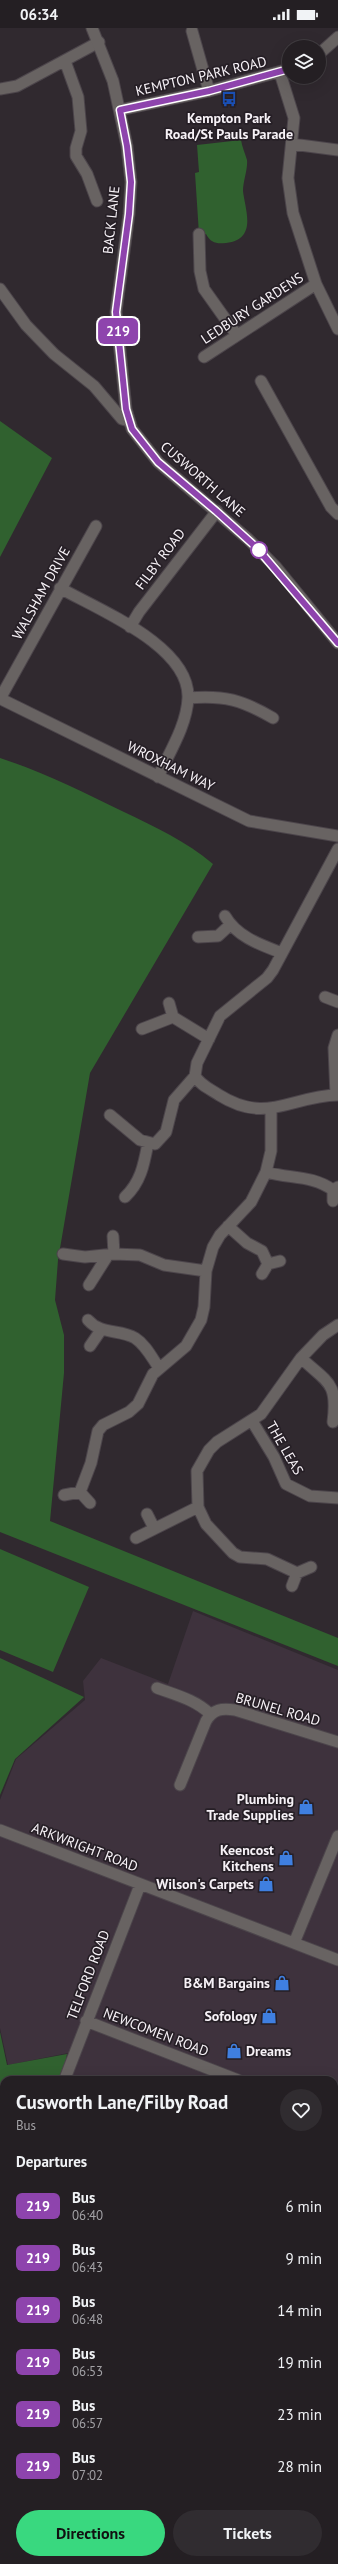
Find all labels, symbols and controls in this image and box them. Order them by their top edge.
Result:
text: 06:34 [20,5,58,24]
map controls [282,40,326,84]
button: layers [282,40,326,84]
street label: KEMPTON PARK ROAD [134,52,268,100]
bus stop icon: Kempton Park Road/St Pauls Parade [220,90,238,108]
place label: Kempton Park Road/St Pauls Parade [165,109,293,143]
street label: BACK LANE [98,185,124,255]
street label: LEDBURY GARDENS [197,268,307,348]
line badge: 219 [95,318,141,344]
text: 219 [106,322,130,340]
street label: CUSWORTH LANE [157,437,249,521]
street label: FILBY ROAD [131,525,189,593]
unlabelled marker [250,541,268,559]
street label: WALSHAM DRIVE [8,543,74,643]
street label: WROXHAM WAY [124,737,218,795]
street label: THE LEAS [263,1418,307,1478]
street label: BRUNEL ROAD [234,1688,322,1730]
place label: Plumbing Trade Supplies [206,1790,294,1824]
shop icon: Plumbing Trade Supplies [297,1798,315,1816]
street label: ARKWRIGHT ROAD [29,1818,141,1876]
place label: Keencost Kitchens [220,1841,274,1875]
shop icon: Keencost Kitchens [277,1849,295,1867]
place label: Wilson's Carpets [156,1875,254,1893]
shop icon: Wilson's Carpets [257,1875,275,1893]
street label: TELFORD ROAD [63,1928,113,2022]
place label: B&M Bargains [184,1974,270,1992]
shop icon: B&M Bargains [273,1974,291,1992]
street label: NEWCOMEN ROAD [101,2004,211,2060]
place label: Sofology [204,2007,257,2025]
shop icon: Sofology [260,2007,278,2025]
shop icon: Dreams [225,2042,243,2060]
place label: Dreams [246,2042,291,2060]
button: heart [280,2089,322,2131]
text: Cusworth Lane/Filby Road [16,2090,228,2114]
text: Bus [16,2117,36,2134]
text: Departures [16,2152,87,2171]
text: Bus [72,2188,95,2207]
text: 219 [26,2197,50,2215]
text: 6 min [285,2197,322,2216]
text: 06:40 [72,2207,103,2224]
text: Bus [72,2240,95,2259]
text: 219 [26,2249,50,2267]
text: 9 min [285,2249,322,2268]
text: 06:43 [72,2259,103,2276]
text: Bus [72,2292,95,2311]
text: 219 [26,2301,50,2319]
text: 14 min [277,2301,322,2320]
text: 06:48 [72,2311,103,2328]
text: Bus [72,2344,95,2363]
text: 219 [26,2353,50,2371]
text: 19 min [277,2353,322,2372]
text: 06:53 [72,2363,103,2380]
text: Bus [72,2396,95,2415]
text: 219 [26,2405,50,2423]
text: 23 min [277,2405,322,2424]
text: 06:57 [72,2415,103,2432]
text: Bus [72,2448,95,2467]
text: 219 [26,2457,50,2475]
text: 28 min [277,2457,322,2476]
text: 07:02 [72,2467,103,2484]
button: Directions [16,2510,165,2556]
button: Tickets [173,2510,322,2556]

